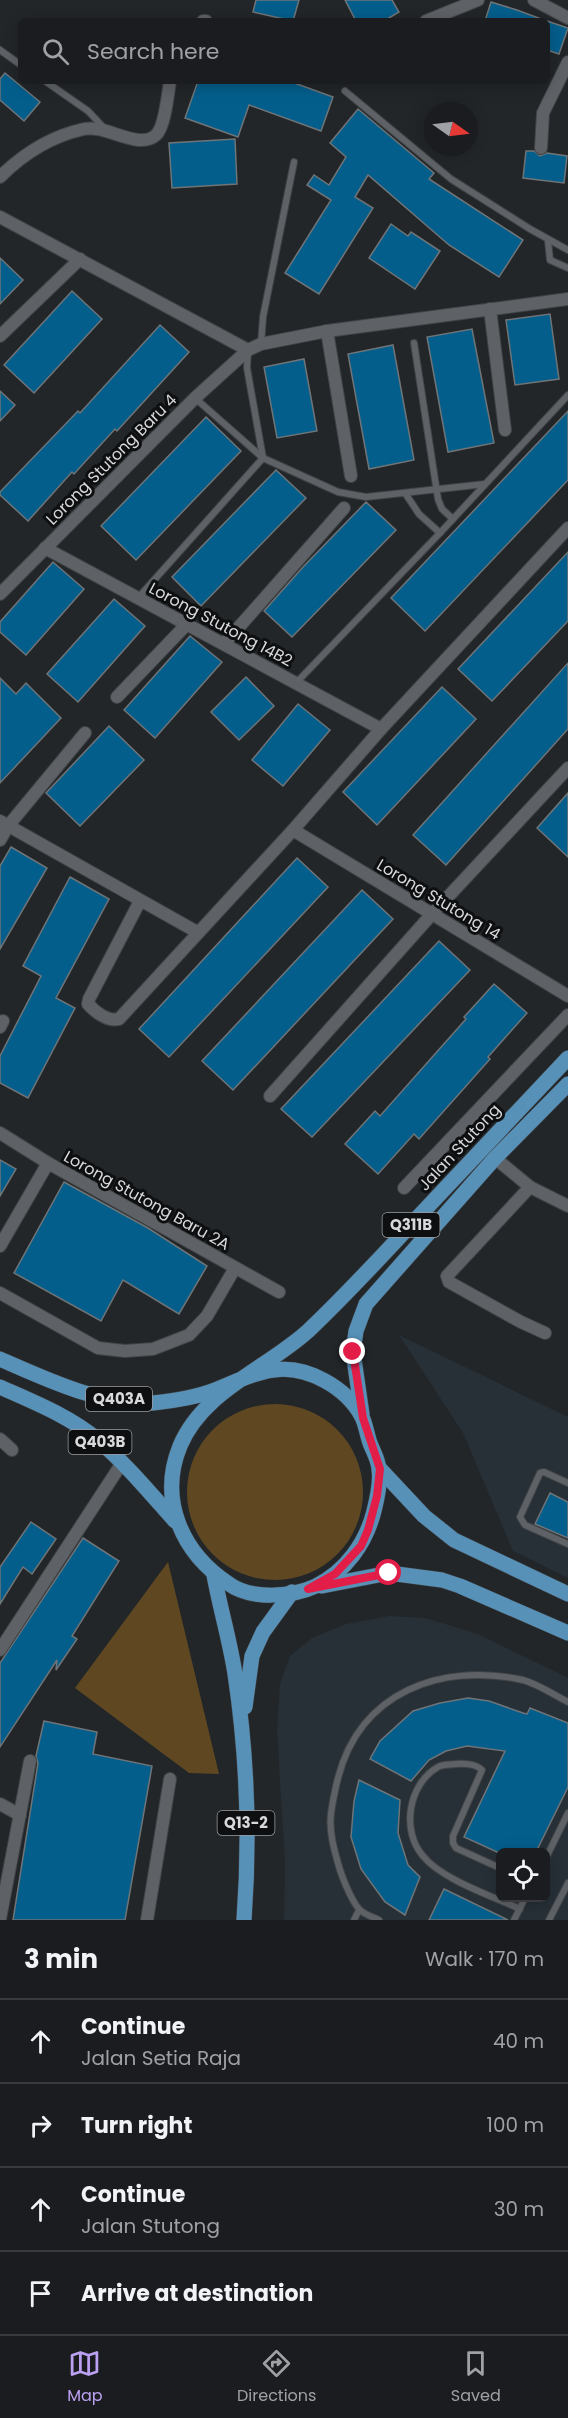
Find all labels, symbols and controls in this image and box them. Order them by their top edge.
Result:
search box [18,18,550,84]
icon: search [39,35,72,68]
text: Search here [87,36,220,67]
north arrow [424,102,478,156]
street label: Lorong Stutong Baru 4 [41,389,182,530]
street label: Lorong Stutong 14B2 [145,577,297,672]
street label: Lorong Stutong 14 [373,853,505,946]
street label: Jalan Stutong [413,1099,506,1196]
street label: Lorong Stutong Baru 2A [60,1145,234,1256]
road number: Q311B [382,1213,440,1237]
route end [339,1338,365,1364]
road number: Q403A [86,1387,152,1411]
road number: Q403B [68,1430,132,1454]
route start [375,1559,401,1585]
road number: Q13-2 [218,1811,274,1835]
map controls [496,1848,550,1902]
button: locate [496,1848,550,1902]
text: 3 min [24,1941,98,1977]
text: Walk · 170 m [425,1945,544,1973]
text: Continue [81,2011,185,2042]
icon: ahead [24,2025,57,2058]
text: 40 m [493,2027,544,2055]
text: Jalan Setia Raja [81,2044,241,2072]
icon: right [24,2109,57,2142]
text: Turn right [81,2110,192,2141]
text: 100 m [487,2111,544,2139]
text: Continue [81,2179,185,2210]
icon: ahead [24,2193,57,2226]
text: 30 m [494,2195,544,2223]
text: Jalan Stutong [81,2212,220,2240]
icon: arrive [24,2277,57,2310]
text: Arrive at destination [81,2278,313,2309]
tab: Map [67,2347,103,2408]
tab: Directions [237,2347,316,2408]
tab: Saved [451,2347,501,2408]

